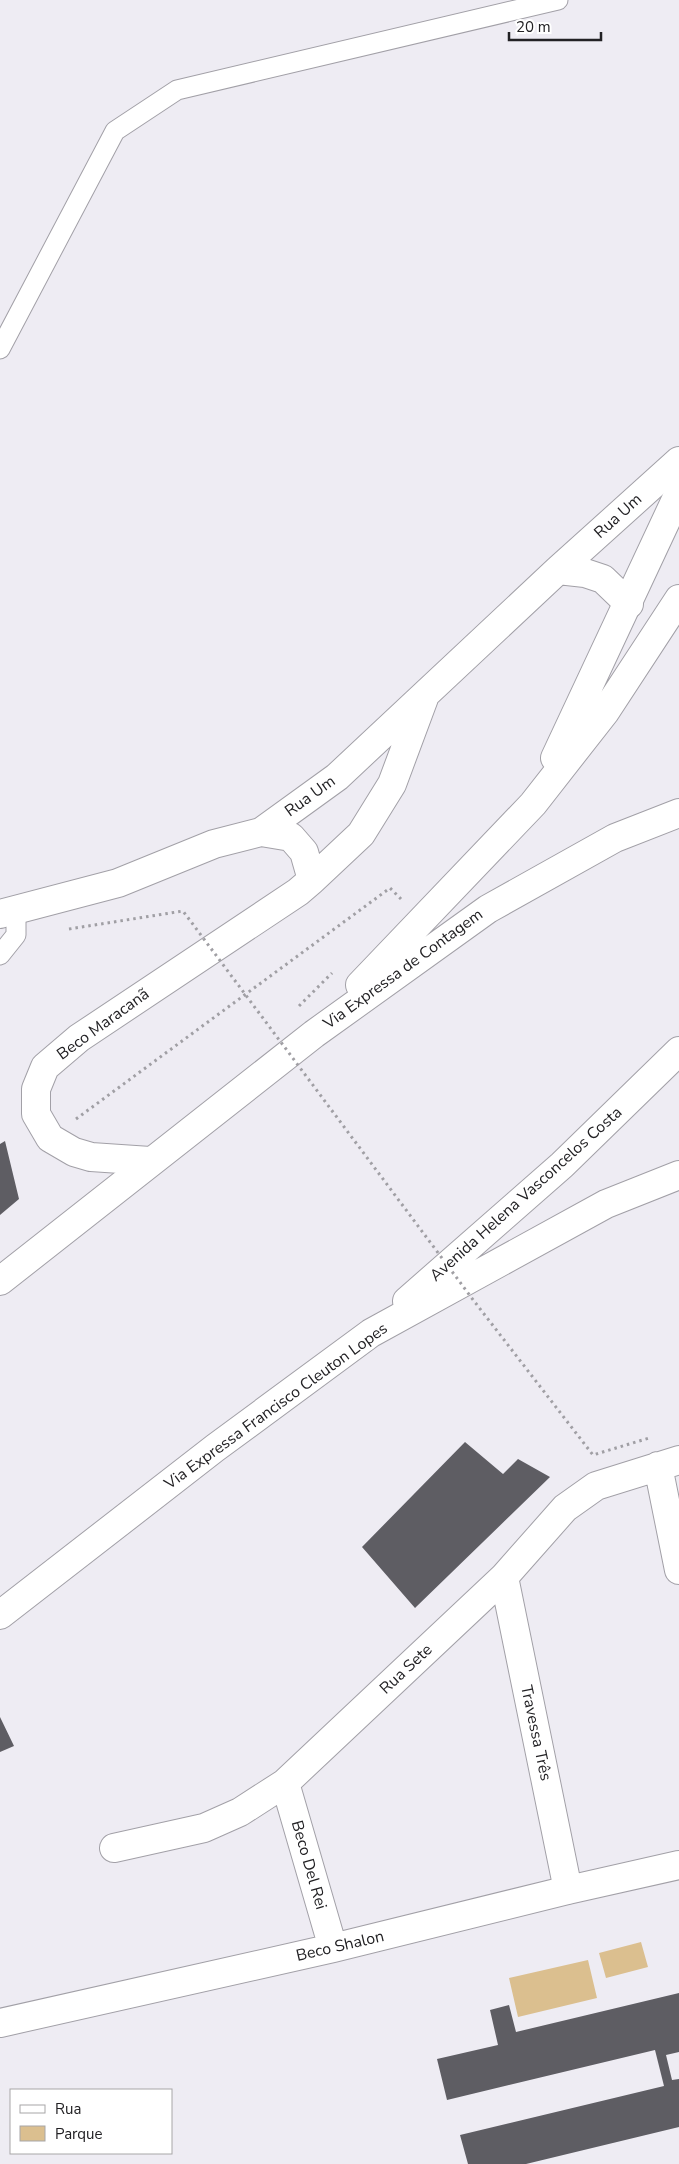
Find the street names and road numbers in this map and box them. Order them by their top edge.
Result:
street label: Rua Um [589,489,647,543]
street label: Rua Um [280,770,340,822]
street label: Via Expressa de Contagem [318,904,487,1035]
street label: Beco Maracanã [52,983,154,1065]
street label: Avenida Helena Vasconcelos Costa [425,1102,627,1286]
street label: Via Expressa Francisco Cleuton Lopes [159,1317,392,1495]
street label: Rua Sete [375,1639,437,1699]
street label: Travessa Três [515,1683,557,1783]
street label: Beco Del Rei [286,1818,332,1912]
street label: Beco Shalon [294,1925,386,1967]

